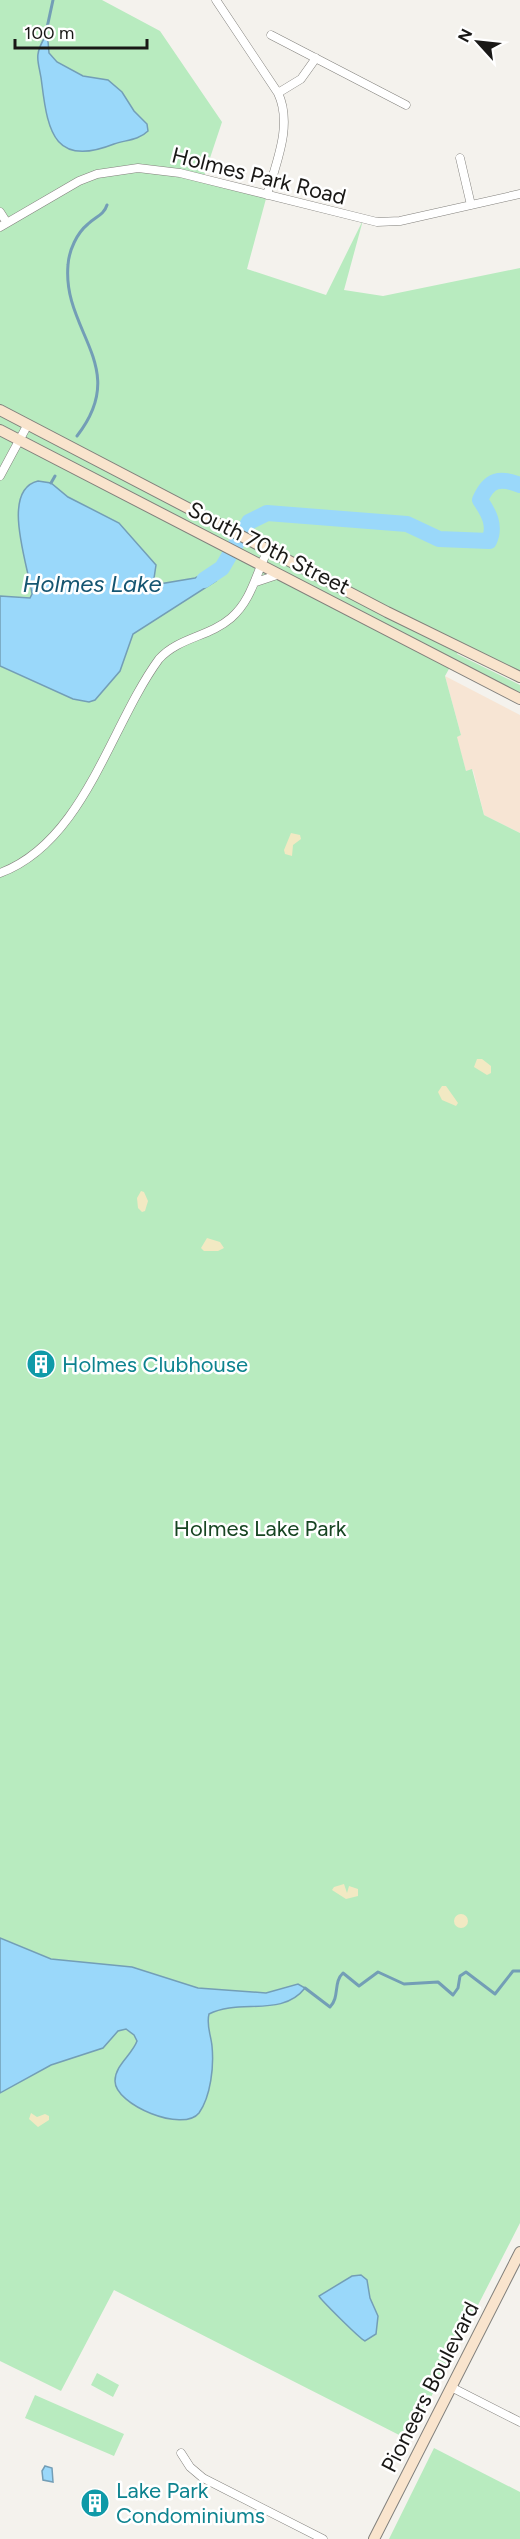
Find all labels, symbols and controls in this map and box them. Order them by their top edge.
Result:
scale bar [15,12,147,50]
north arrow [448,12,508,72]
text: 100 m [24,22,74,44]
text: N [454,26,476,45]
street label: Holmes Park Road [169,141,349,211]
street label: South 70th Street [184,496,354,600]
water label: Holmes Lake [22,569,162,598]
building icon: Holmes Clubhouse [25,1348,57,1380]
place label: Holmes Clubhouse [62,1351,248,1378]
park label: Holmes Lake Park [174,1515,347,1542]
street label: Pioneers Boulevard [375,2297,485,2477]
place label: Lake Park Condominiums [116,2477,265,2529]
building icon: Lake Park Condominiums [79,2487,111,2519]

